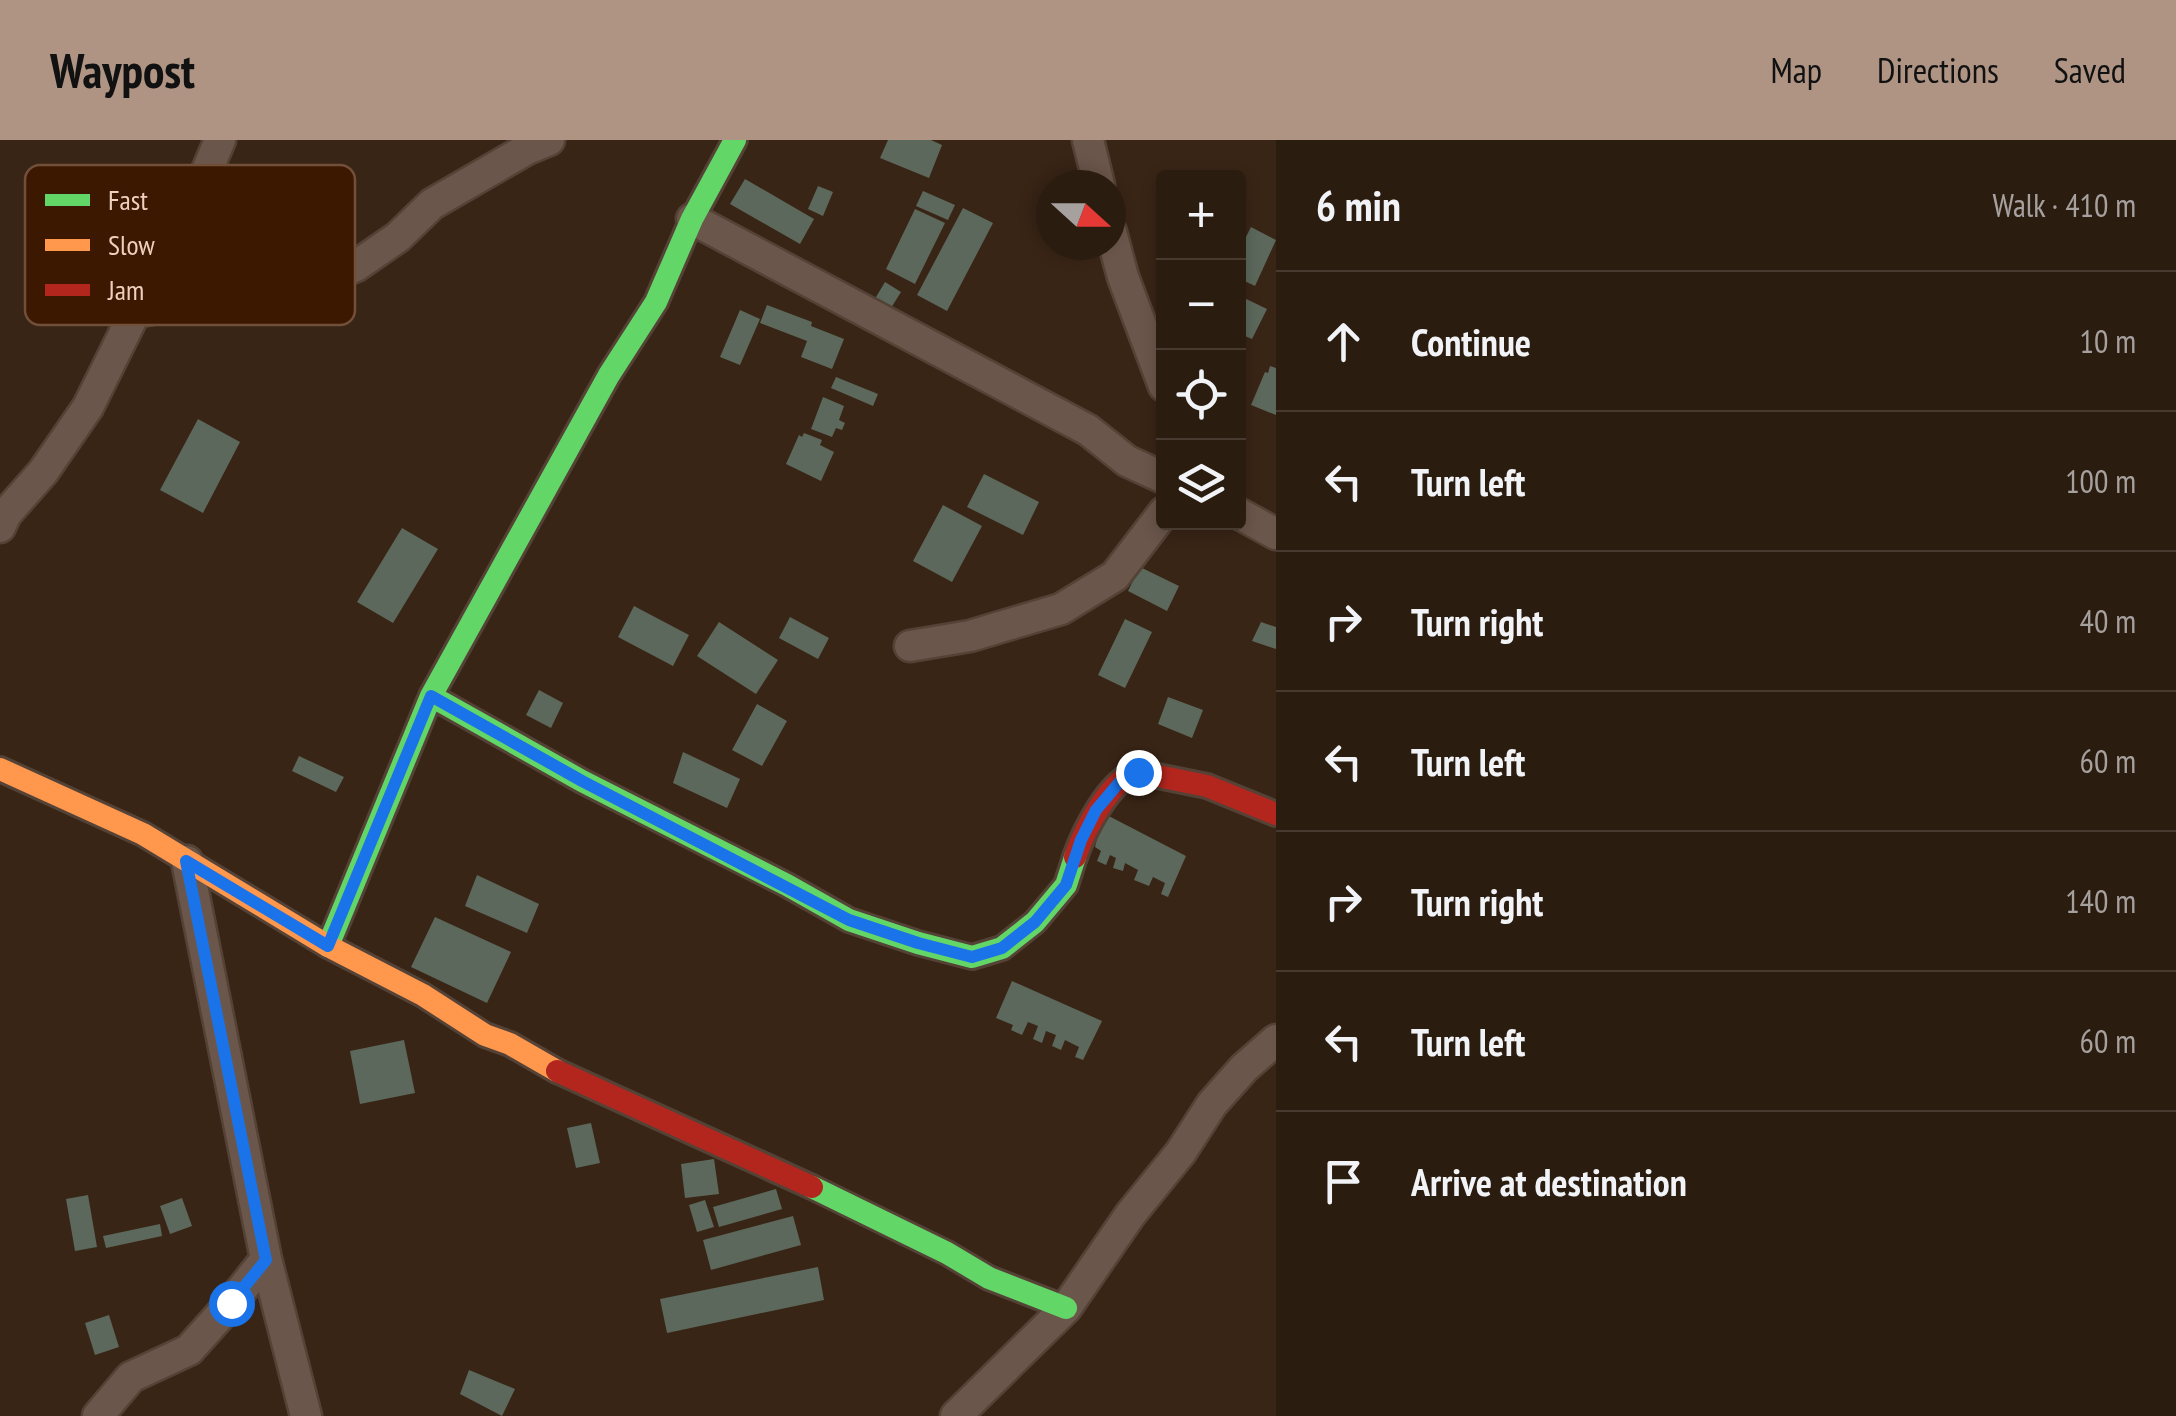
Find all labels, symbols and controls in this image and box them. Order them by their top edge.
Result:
text: Waypost [50,39,195,101]
text: Map [1771,47,1822,93]
text: Directions [1877,47,1999,93]
text: Saved [2054,47,2126,93]
legend [25,165,355,325]
north arrow [1036,170,1126,260]
map controls [1156,170,1246,530]
button: + [1156,170,1246,260]
text: 6 min [1316,178,1401,233]
text: Fast [108,181,148,218]
text: Walk · 410 m [1992,184,2136,226]
text: Slow [108,226,155,263]
button: − [1156,260,1246,350]
text: Jam [107,271,144,308]
icon: ahead [1316,314,1371,369]
text: Continue [1411,317,1531,366]
text: 10 m [2080,320,2136,362]
button: locate [1156,350,1246,440]
button: layers [1156,440,1246,530]
icon: left [1316,454,1371,509]
text: Turn left [1411,457,1525,506]
text: 100 m [2065,460,2136,502]
icon: right [1316,594,1371,649]
text: Turn right [1411,597,1543,646]
text: 40 m [2080,600,2136,642]
icon: left [1316,734,1371,789]
text: Turn left [1411,737,1525,786]
text: 60 m [2080,740,2136,782]
route end [1116,750,1162,796]
icon: right [1316,874,1371,929]
text: Turn right [1411,877,1543,926]
text: 140 m [2065,880,2136,922]
icon: left [1316,1014,1371,1069]
text: Turn left [1411,1017,1525,1066]
text: 60 m [2080,1020,2136,1062]
icon: arrive [1316,1154,1371,1209]
text: Arrive at destination [1411,1157,1687,1206]
route start [209,1281,255,1327]

